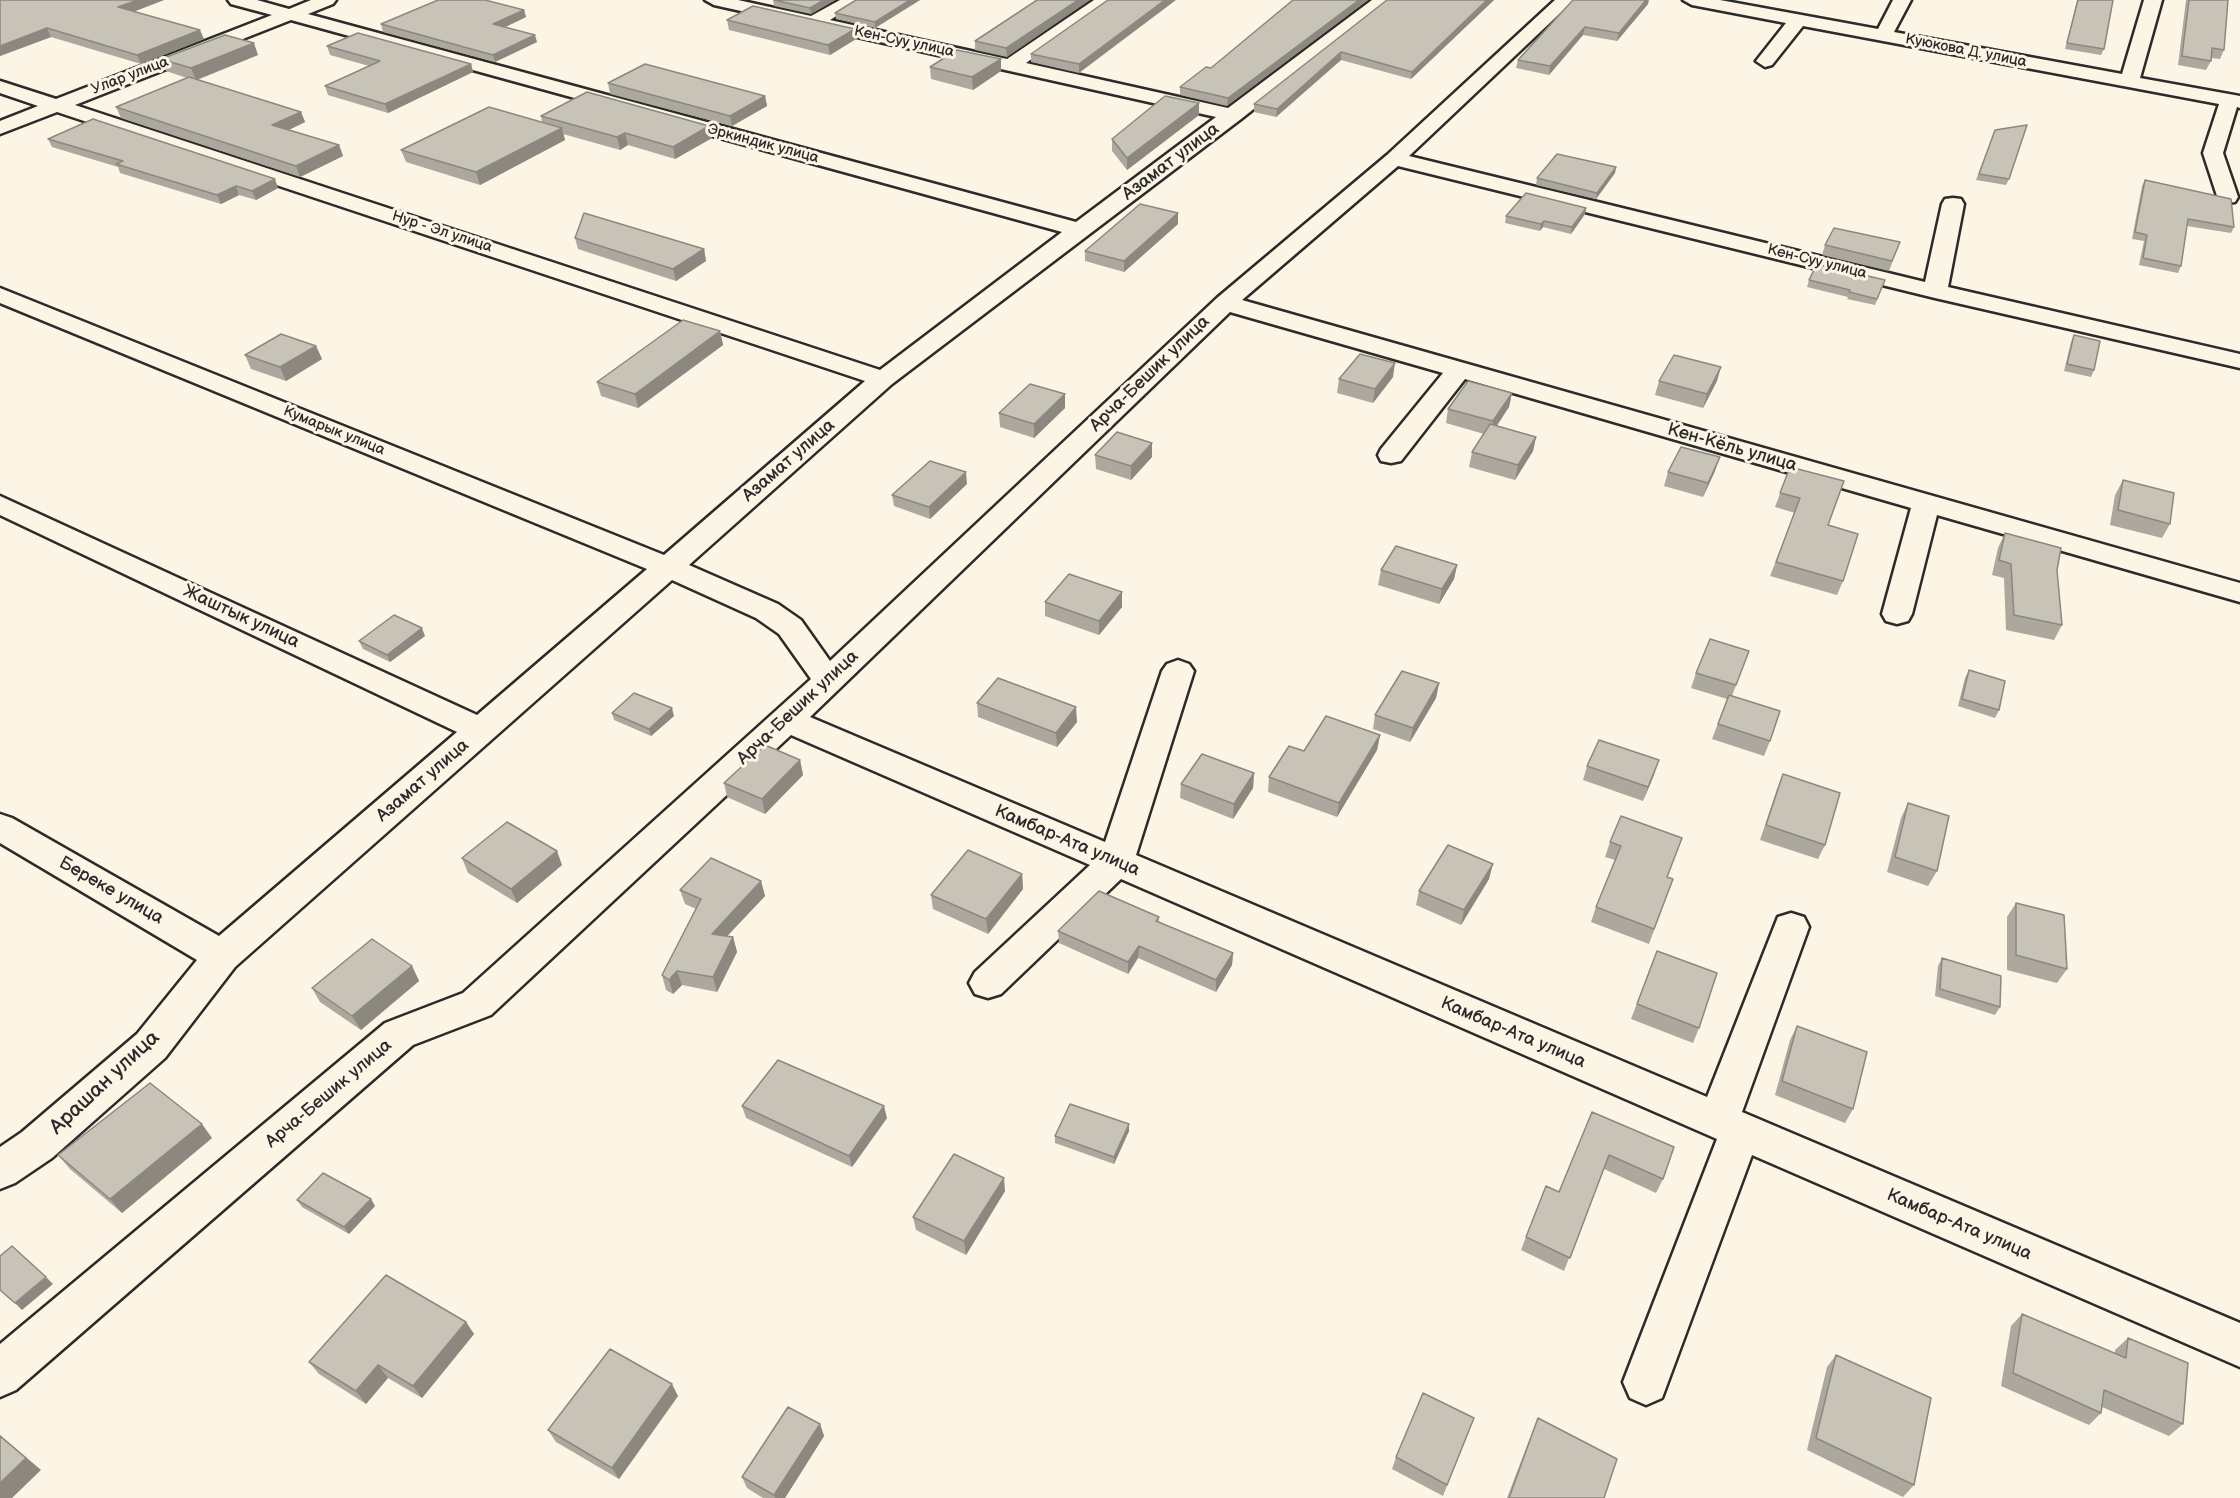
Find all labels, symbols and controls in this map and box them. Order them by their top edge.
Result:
street label: Кен-Суу улица [852,23,956,61]
street label: Куюкова Д. улица [1904,30,2028,72]
street label: Улар улица [89,53,171,99]
street label: Азамат улица [1118,119,1224,205]
street label: Эркиндик улица [705,120,821,168]
street label: Нур - Эл улица [390,207,494,257]
street label: Кен-Суу улица [1766,241,1868,283]
street label: Арча-Бешик улица [1086,311,1214,437]
street label: Кумарык улица [281,402,387,460]
street label: Азамат улица [738,415,840,507]
street label: Кен-Кёль улица [1665,419,1799,477]
street label: Жаштык улица [179,581,303,653]
street label: Арча-Бешик улица [733,646,863,770]
street label: Азамат улица [372,735,474,827]
street label: Камбар-Ата улица [991,801,1143,881]
street label: Береке улица [55,852,167,930]
street label: Камбар-Ата улица [1437,993,1589,1073]
street label: Арашан улица [45,1026,165,1140]
street label: Арча-Бешик улица [261,1035,397,1153]
street label: Камбар-Ата улица [1883,1185,2035,1265]

